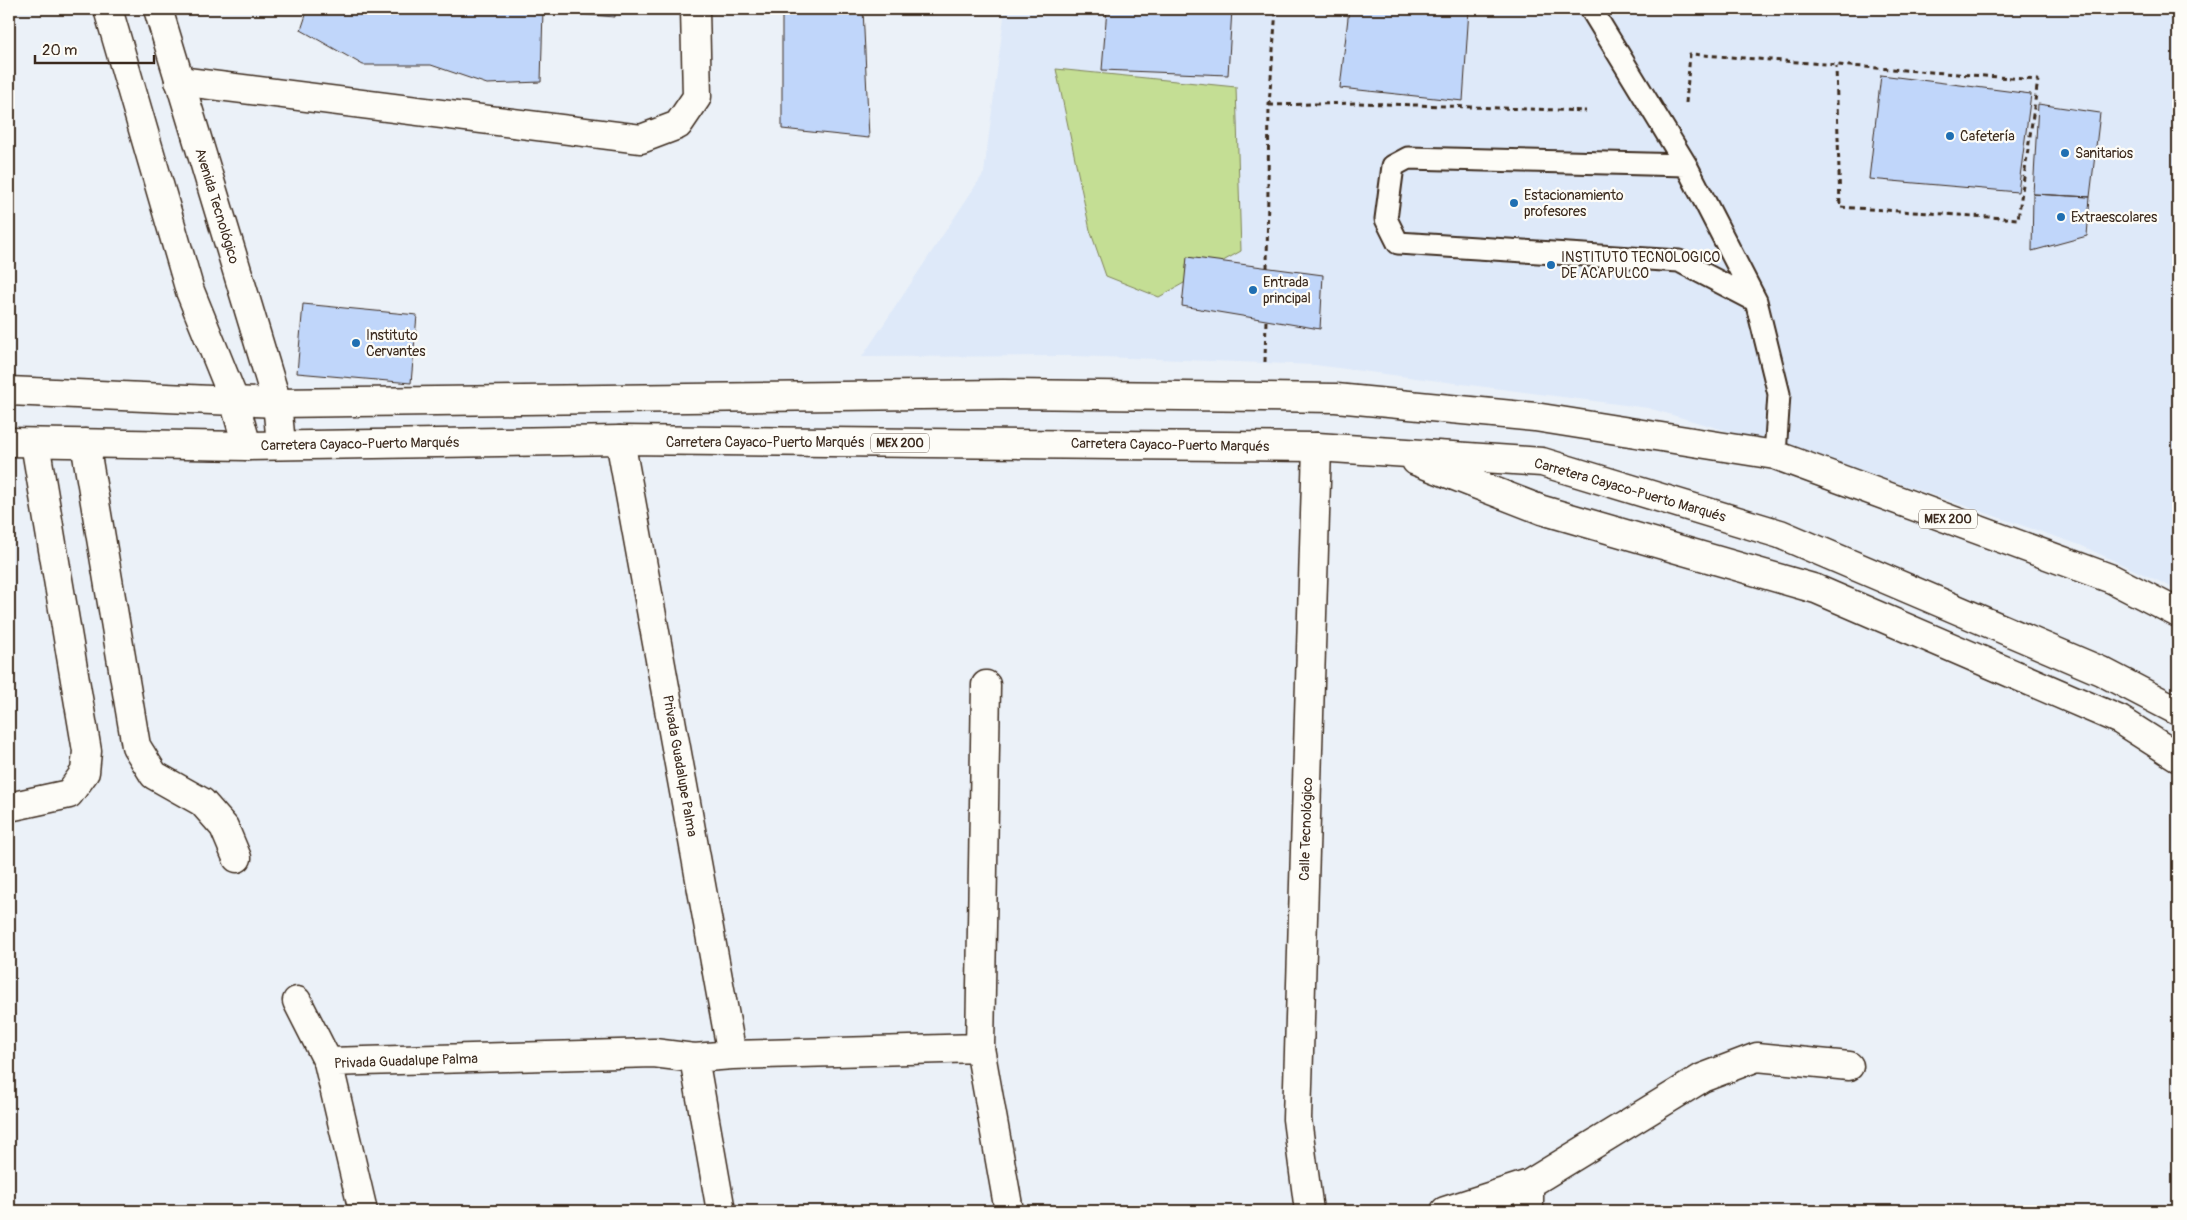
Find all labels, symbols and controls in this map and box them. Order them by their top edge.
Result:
scale bar [35,32,154,64]
text: 20 m [42,41,77,60]
place label: Cafetería [1960,128,2015,145]
marker: Cafetería [1944,130,1956,142]
place label: Sanitarios [2075,145,2134,162]
street label: Avenida Tecnológico [191,146,243,266]
marker: Sanitarios [2059,147,2071,159]
place label: Estacionamiento profesores [1524,187,1624,220]
marker: Estacionamiento profesores [1508,197,1520,209]
place label: Extraescolares [2071,209,2158,226]
marker: Extraescolares [2055,211,2067,223]
place label: INSTITUTO TECNOLOGICO DE ACAPULCO [1561,249,1720,282]
marker: INSTITUTO TECNOLOGICO DE ACAPULCO [1545,259,1557,271]
place label: Entrada principal [1263,274,1311,307]
marker: Entrada principal [1247,284,1259,296]
place label: Instituto Cervantes [366,327,426,360]
marker: Instituto Cervantes [350,337,362,349]
road number: MEX 200 [871,433,929,452]
street label: Carretera Cayaco-Puerto Marqués [261,434,460,454]
street label: Carretera Cayaco-Puerto Marqués [666,434,865,451]
street label: Carretera Cayaco-Puerto Marqués [1071,435,1270,455]
street label: Carretera Cayaco-Puerto Marqués [1532,454,1728,526]
road number: MEX 200 [1919,509,1977,528]
street label: Privada Guadalupe Palma [659,694,701,838]
street label: Calle Tecnológico [1296,776,1316,881]
street label: Privada Guadalupe Palma [334,1050,478,1072]

